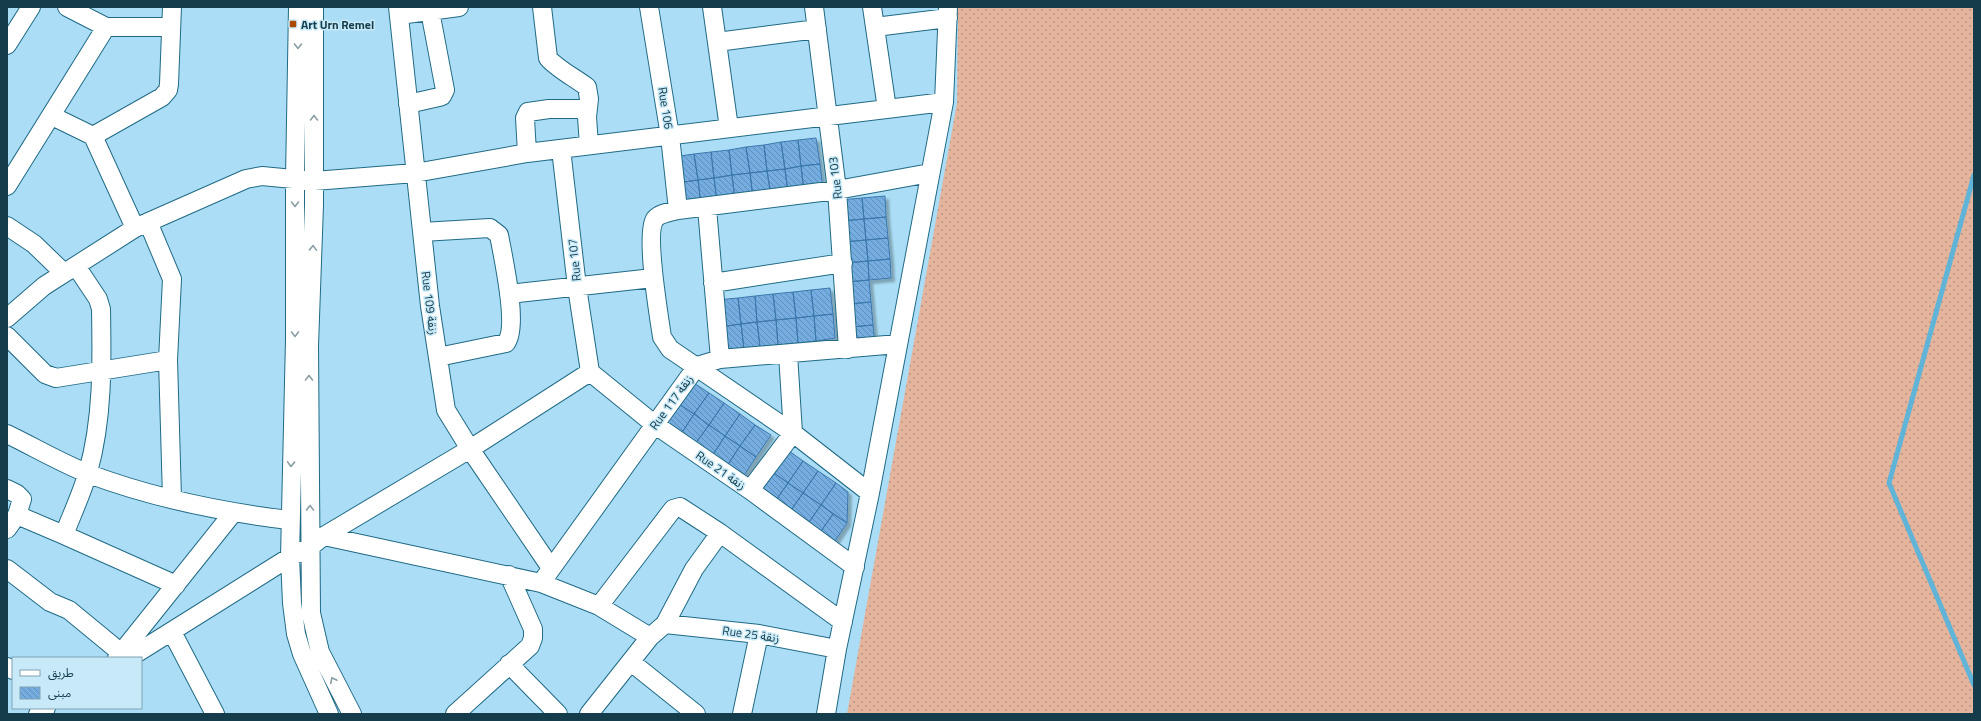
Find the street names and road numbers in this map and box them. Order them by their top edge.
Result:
street label: Rue 106 [653,85,679,131]
street label: Rue 103 [823,156,847,200]
street label: Rue 107 [562,238,586,282]
street label: Rue 109 زنقة [417,270,443,336]
street label: Rue 117 زنقة [644,370,698,434]
street label: Rue 21 زنقة [692,446,750,494]
street label: Rue 25 زنقة [721,621,781,647]

